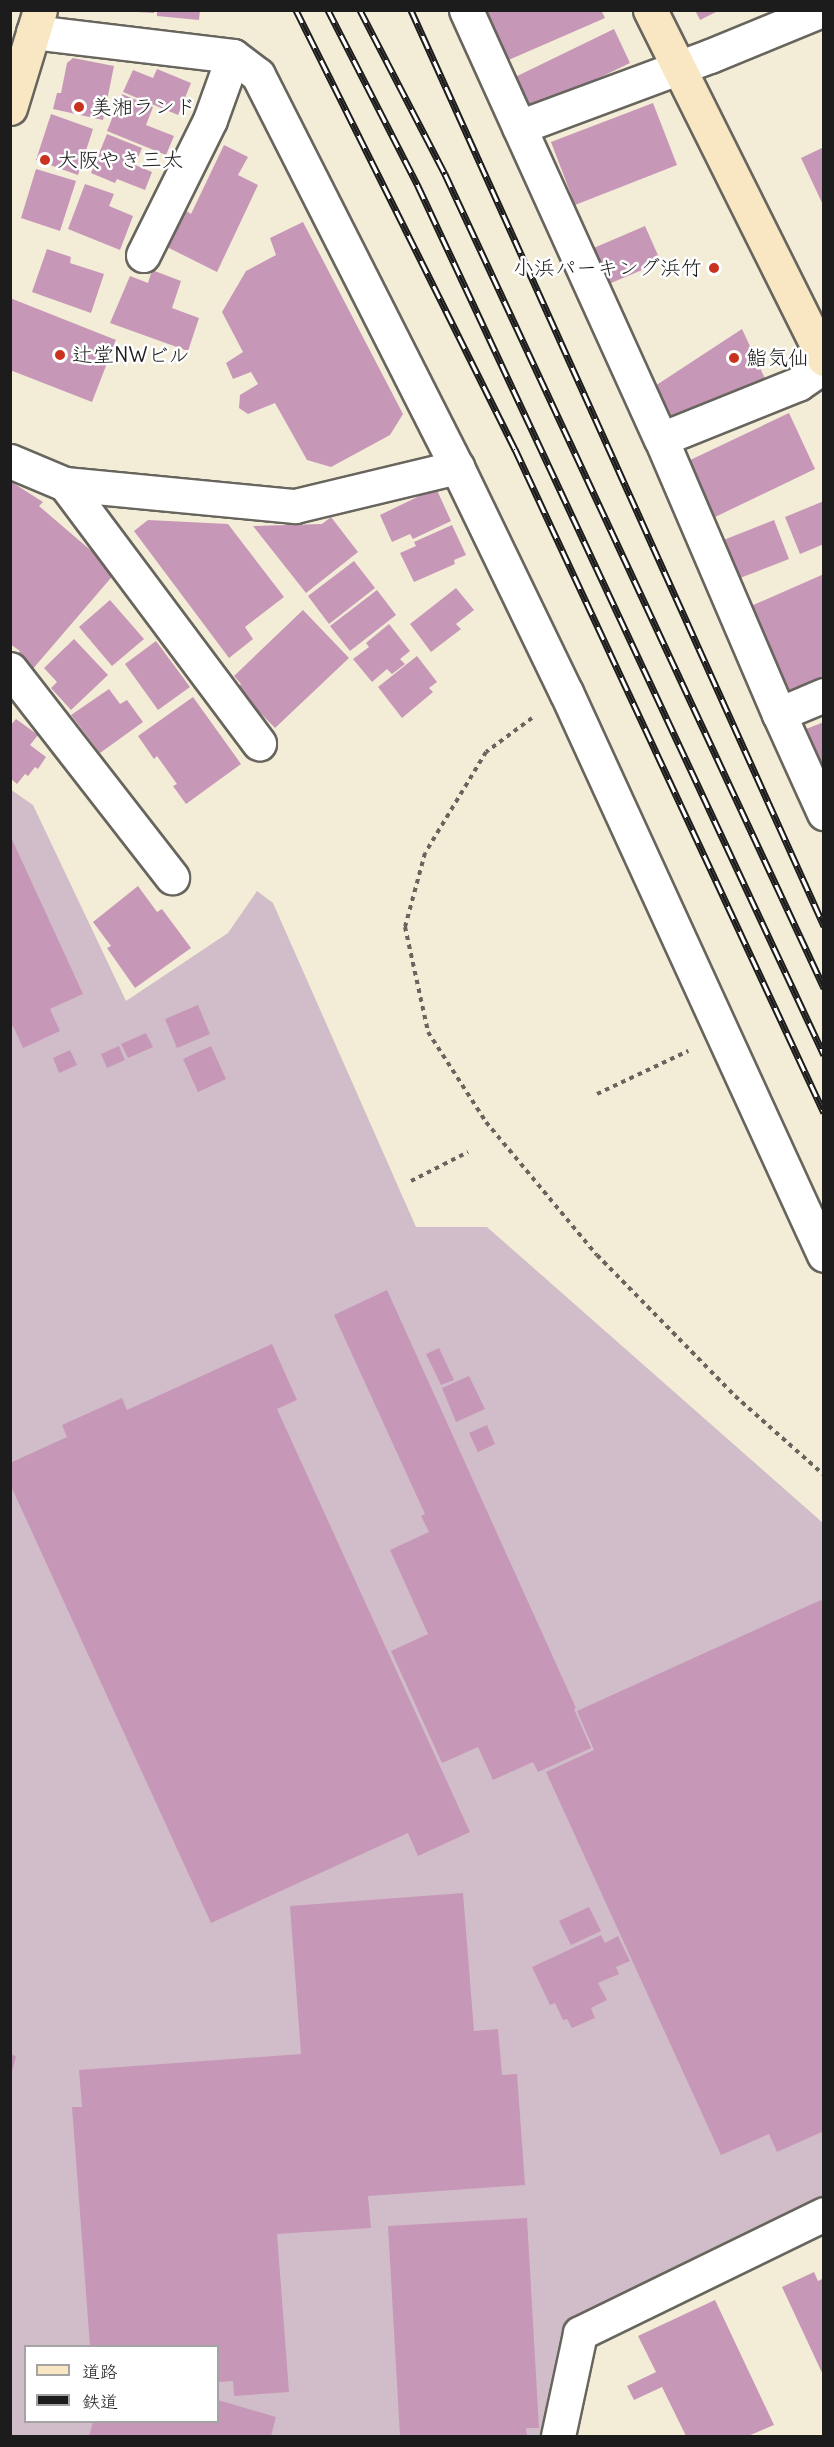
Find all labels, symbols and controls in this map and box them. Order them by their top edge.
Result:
place label: 美湘ランド [91,94,196,120]
marker: 美湘ランド [72,100,86,114]
place label: 大阪やき三太 [57,147,183,173]
marker: 大阪やき三太 [38,153,52,167]
place label: 小浜パーキング浜竹 [513,255,702,281]
marker: 小浜パーキング浜竹 [707,261,721,275]
place label: 辻堂NWビル [72,342,190,368]
place label: 鮨気仙 [746,345,809,371]
marker: 辻堂NWビル [53,348,67,362]
marker: 鮨気仙 [727,351,741,365]
legend [24,2345,219,2423]
text: 道路 [82,2360,118,2383]
text: 鉄道 [82,2390,118,2413]

